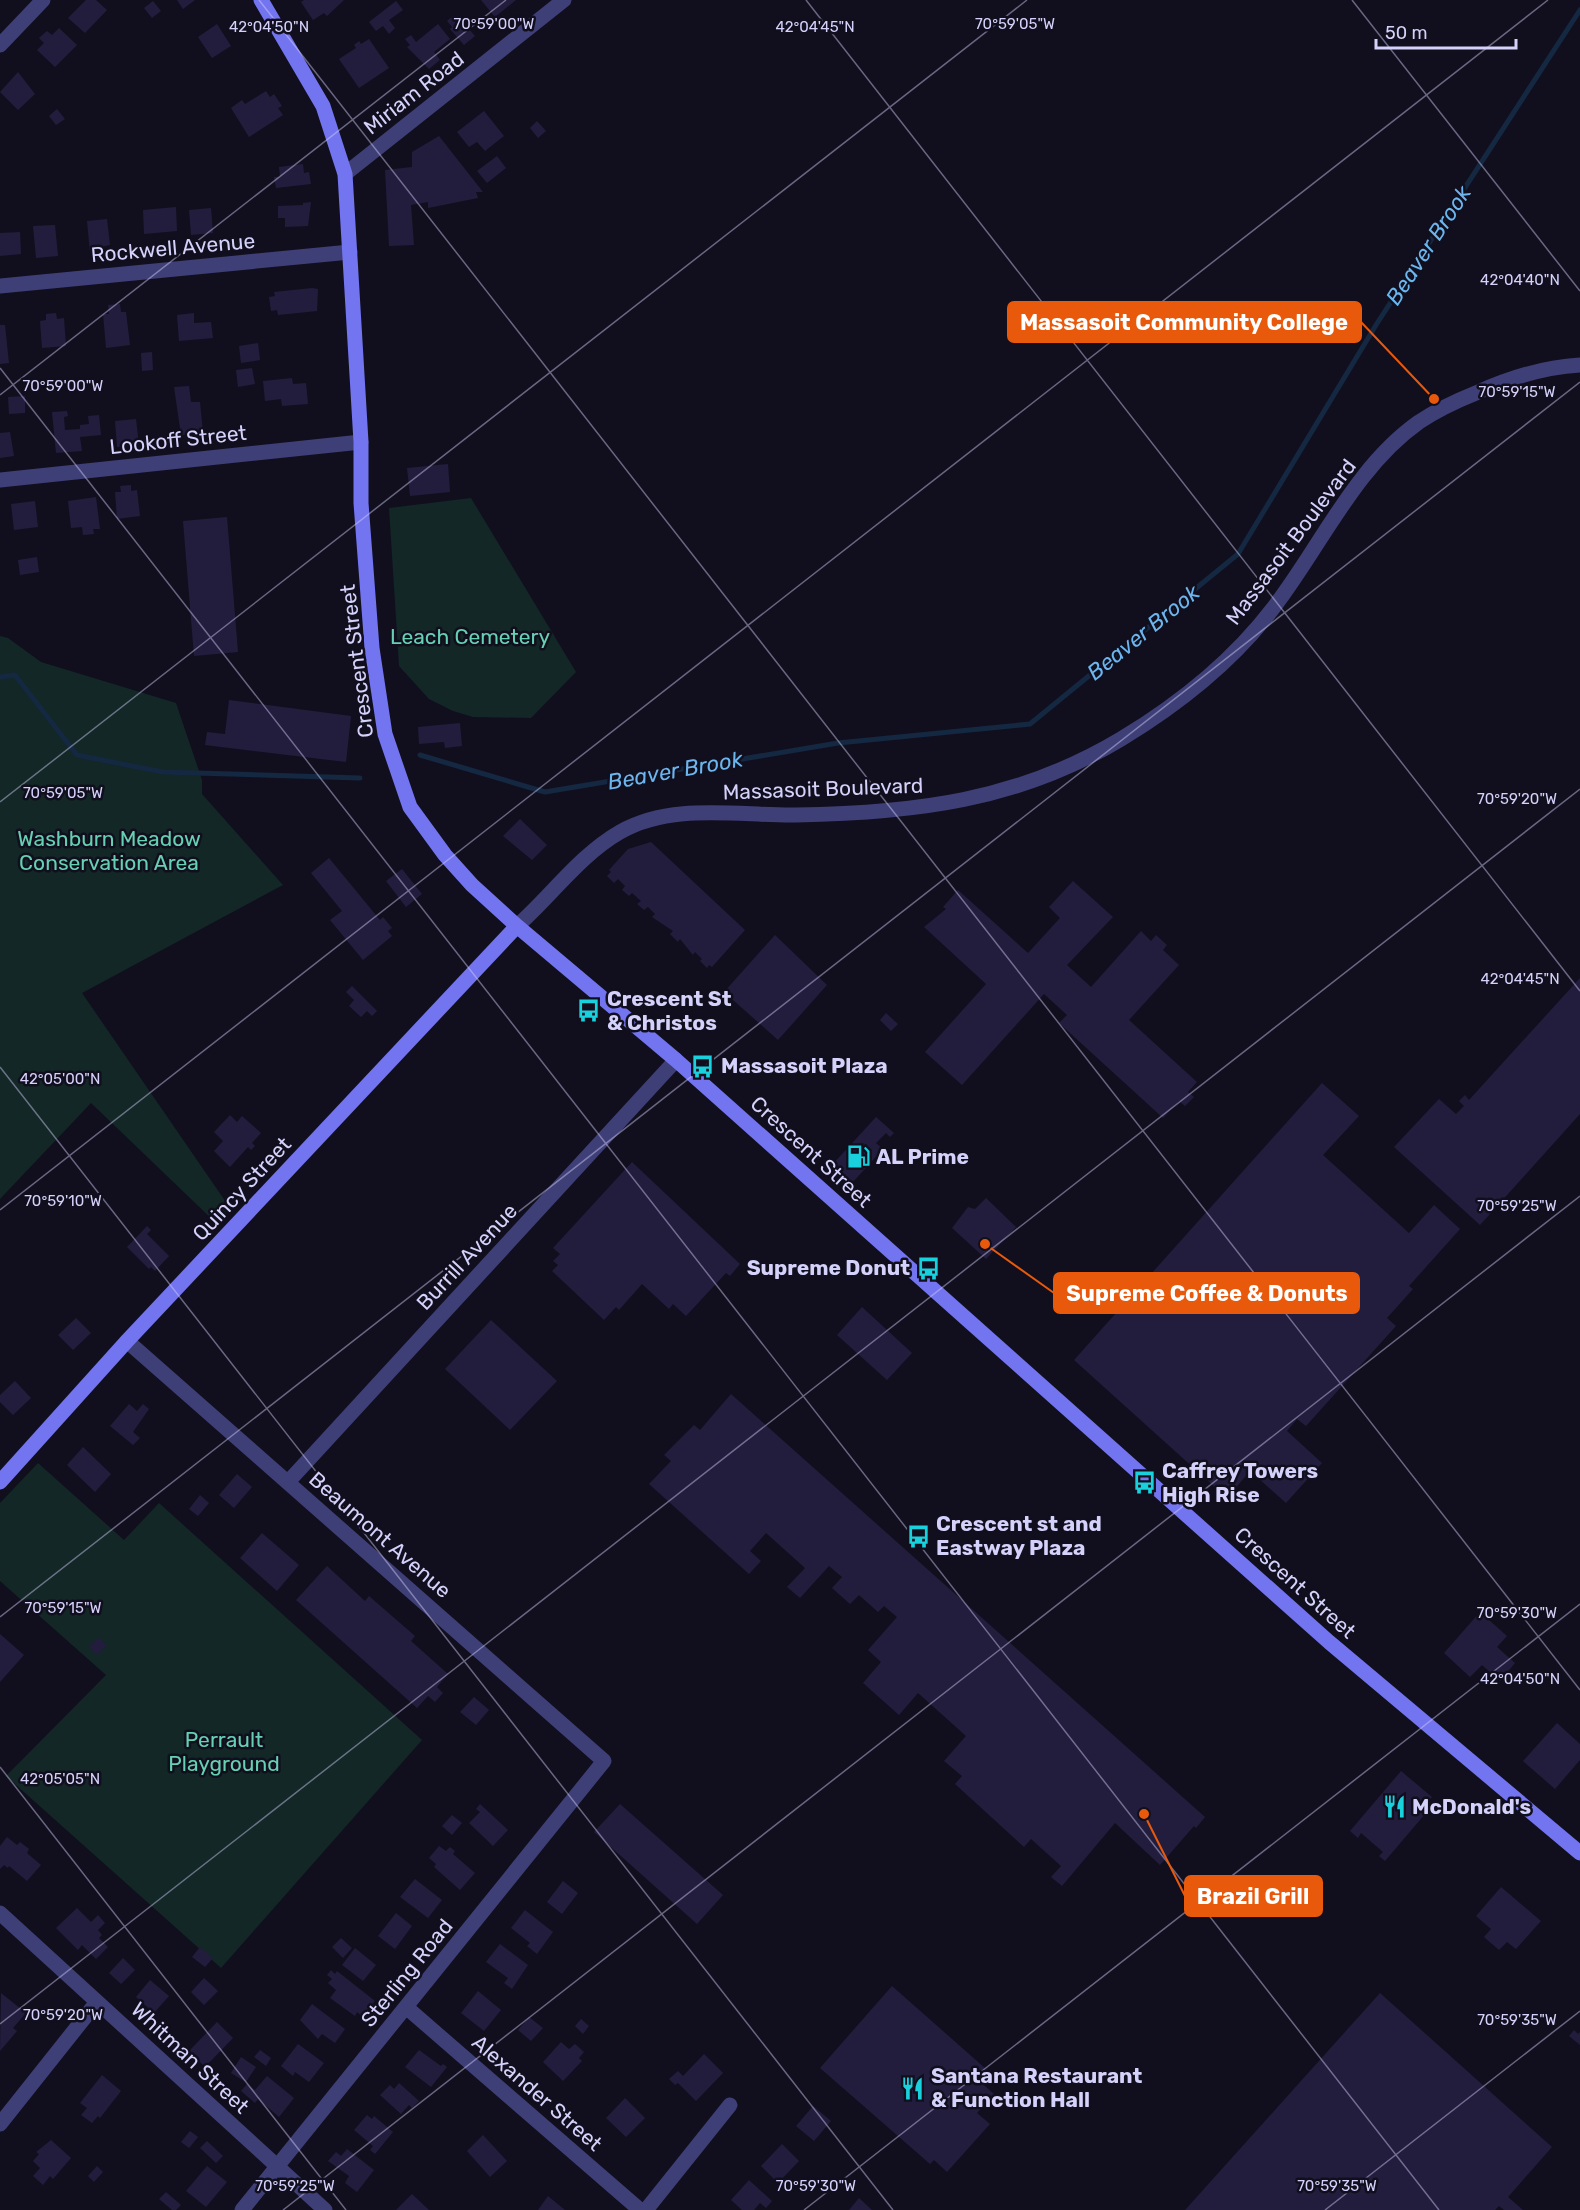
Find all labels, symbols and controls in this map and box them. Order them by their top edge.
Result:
scale bar [1376,12,1516,50]
text: 70°59'00"W [454,15,534,33]
text: 70°59'05"W [975,15,1055,33]
text: 42°04'50"N [229,18,309,36]
text: 42°04'45"N [775,18,855,36]
text: 50 m [1385,22,1428,44]
street label: Miriam Road [359,46,469,139]
water label: Beaver Brook [1380,180,1477,310]
street label: Rockwell Avenue [90,228,256,267]
text: 42°04'40"N [1480,271,1560,289]
callout: Massasoit Community College [1008,302,1361,342]
text: Massasoit Community College [1020,309,1348,336]
text: 70°59'00"W [23,377,103,395]
text: 70°59'15"W [1478,383,1556,401]
street label: Lookoff Street [108,420,248,459]
street label: Massasoit Boulevard [1220,454,1361,629]
water label: Beaver Brook [1082,578,1206,686]
street label: Crescent Street [335,583,378,739]
park label: Leach Cemetery [390,624,550,649]
water label: Beaver Brook [605,745,745,796]
street label: Massasoit Boulevard [722,773,924,804]
text: 70°59'05"W [23,784,103,802]
text: 70°59'20"W [1477,790,1557,808]
park label: Washburn Meadow Conservation Area [17,826,201,875]
text: 42°04'45"N [1480,970,1560,988]
place label: Crescent St & Christos [607,986,732,1035]
bus stop icon: Crescent St & Christos [576,998,602,1024]
bus stop icon: Massasoit Plaza [690,1053,716,1079]
place label: Massasoit Plaza [721,1053,888,1078]
text: 42°05'00"N [20,1070,100,1088]
street label: Crescent Street [746,1091,877,1213]
street label: Quincy Street [187,1132,296,1246]
fuel station icon: AL Prime [845,1144,871,1170]
place label: AL Prime [876,1144,969,1169]
text: 70°59'10"W [24,1192,102,1210]
text: 70°59'25"W [1477,1197,1557,1215]
street label: Burrill Avenue [411,1198,522,1315]
place label: Supreme Donut [747,1255,910,1280]
bus stop icon: Supreme Donut [915,1255,941,1281]
callout: Supreme Coffee & Donuts [1054,1273,1359,1313]
text: Supreme Coffee & Donuts [1066,1280,1348,1307]
place label: Caffrey Towers High Rise [1162,1458,1318,1507]
street label: Beaumont Avenue [304,1466,456,1603]
bus stop icon: Caffrey Towers High Rise [1131,1470,1157,1496]
place label: Crescent st and Eastway Plaza [936,1511,1102,1560]
street label: Crescent Street [1230,1522,1361,1644]
bus stop icon: Crescent st and Eastway Plaza [905,1523,931,1549]
text: 70°59'15"W [24,1599,102,1617]
text: 70°59'30"W [1477,1604,1557,1622]
text: 42°04'50"N [1480,1670,1560,1688]
park label: Perrault Playground [168,1727,280,1776]
text: 42°05'05"N [20,1770,100,1788]
restaurant icon: McDonald's [1381,1794,1407,1820]
place label: McDonald's [1412,1794,1531,1819]
callout: Brazil Grill [1185,1876,1322,1916]
text: Brazil Grill [1197,1883,1309,1910]
street label: Sterling Road [356,1914,458,2032]
street label: Whitman Street [126,1997,254,2119]
text: 70°59'20"W [23,2006,103,2024]
text: 70°59'35"W [1477,2011,1557,2029]
street label: Alexander Street [467,2029,607,2156]
place label: Santana Restaurant & Function Hall [931,2063,1142,2112]
restaurant icon: Santana Restaurant & Function Hall [900,2075,926,2101]
text: 70°59'25"W [255,2177,335,2195]
text: 70°59'30"W [776,2177,856,2195]
text: 70°59'35"W [1297,2177,1377,2195]

